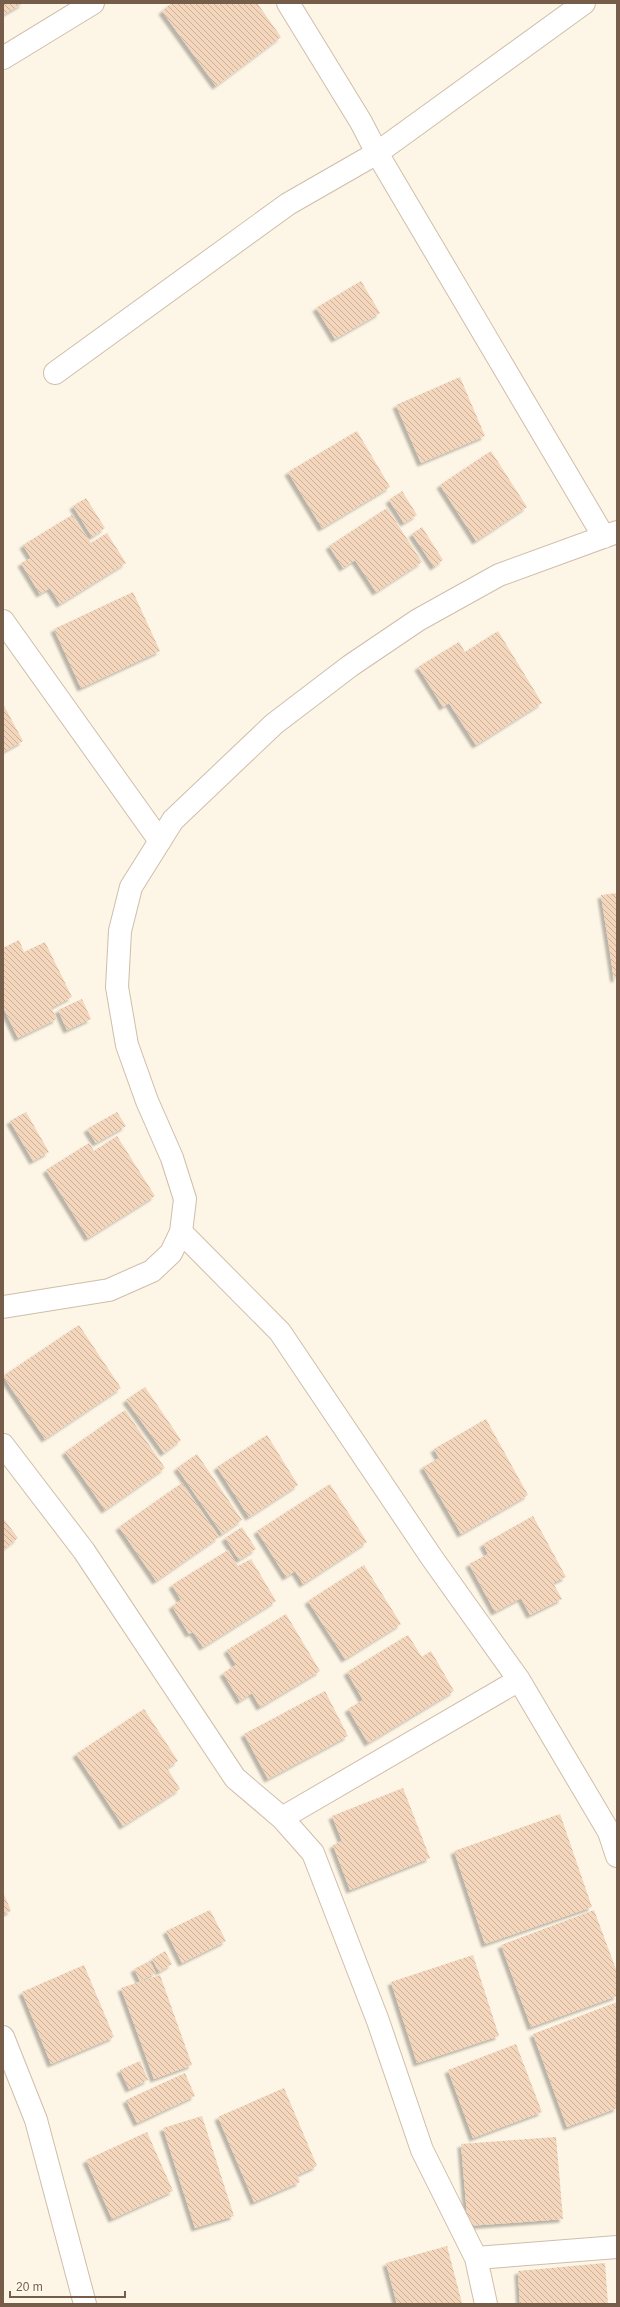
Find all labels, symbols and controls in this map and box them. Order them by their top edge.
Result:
scale bar [10,2273,125,2299]
text: 20 m [16,2280,43,2294]

